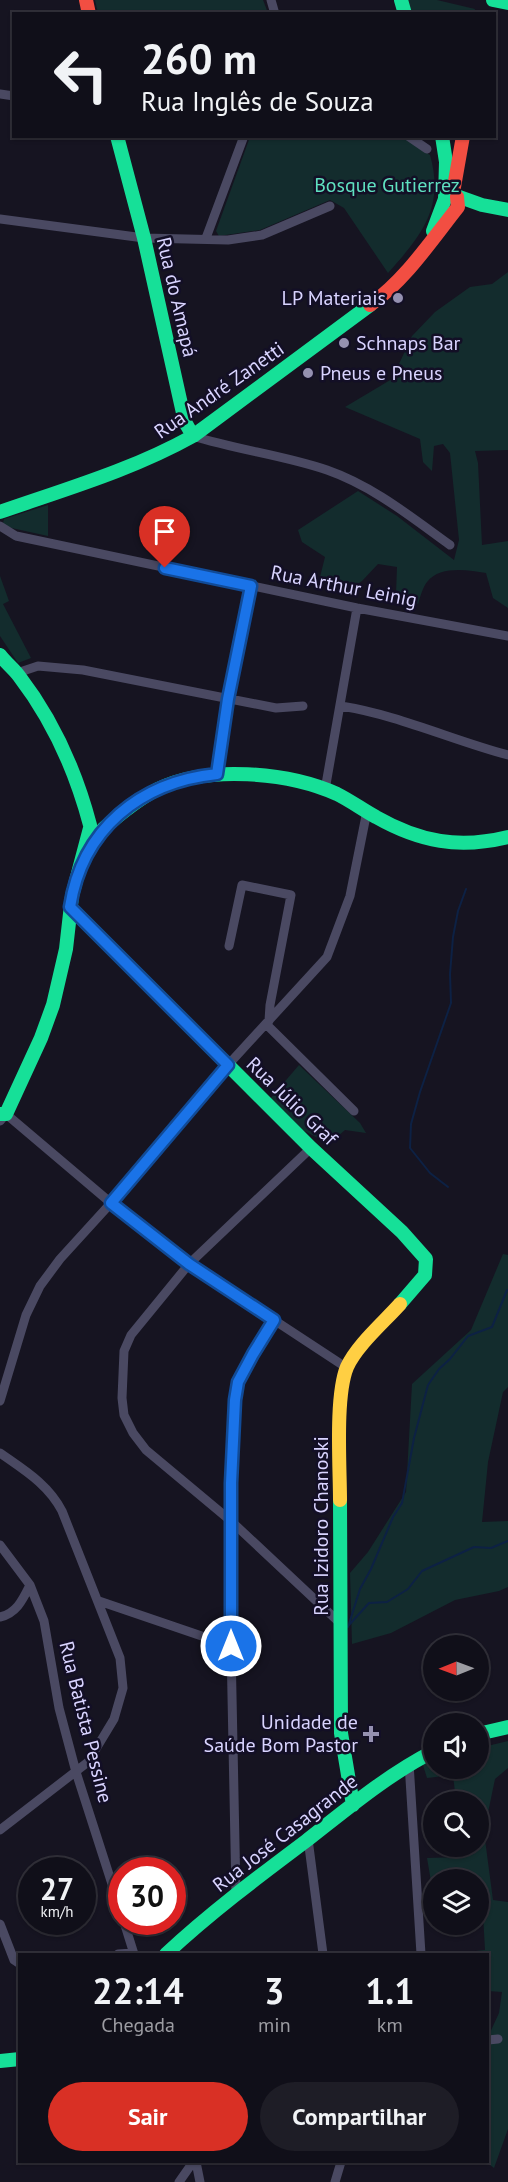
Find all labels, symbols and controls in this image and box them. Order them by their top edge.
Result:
text: 260 m [141,31,257,86]
icon: left [42,36,120,114]
text: Rua Inglês de Souza [141,84,374,118]
park label: Bosque Gutierrez [314,172,460,198]
street label: Rua do Amapá [151,234,203,360]
place label: LP Materiais [282,285,386,311]
marker: LP Materiais [391,291,405,305]
place label: Schnaps Bar [356,330,461,356]
street label: Rua André Zanetti [149,336,289,444]
marker: Schnaps Bar [337,336,351,350]
place label: Pneus e Pneus [320,360,442,386]
marker: Pneus e Pneus [301,366,315,380]
pin [139,506,190,568]
icon: arrive [148,515,181,548]
street label: Rua Arthur Leinig [269,559,419,613]
street label: Rua Júlio Graf [241,1051,344,1152]
street label: Rua Izidoro Chanoski [308,1436,334,1616]
position arrow [199,1614,263,1678]
north arrow [423,1635,489,1701]
map controls [423,1635,489,1935]
street label: Rua Batista Pessine [53,1638,119,1806]
place label: Unidade de Saúde Bom Pastor [204,1709,358,1758]
button: sound [423,1713,489,1779]
marker: Unidade de Saúde Bom Pastor [362,1725,380,1743]
street label: Rua José Casagrande [207,1768,363,1898]
button: search [423,1791,489,1857]
speed limit sign: 30 [108,1857,186,1935]
text: 27 [40,1869,74,1908]
button: layers [423,1869,489,1935]
text: km/h [41,1902,73,1921]
text: 22:14 [92,1967,184,2014]
text: 3 [264,1967,285,2014]
text: 1.1 [365,1967,415,2014]
text: Chegada [101,2012,175,2038]
text: min [258,2012,291,2038]
text: km [377,2012,403,2038]
button: Sair [48,2082,248,2151]
button: Compartilhar [260,2082,459,2151]

